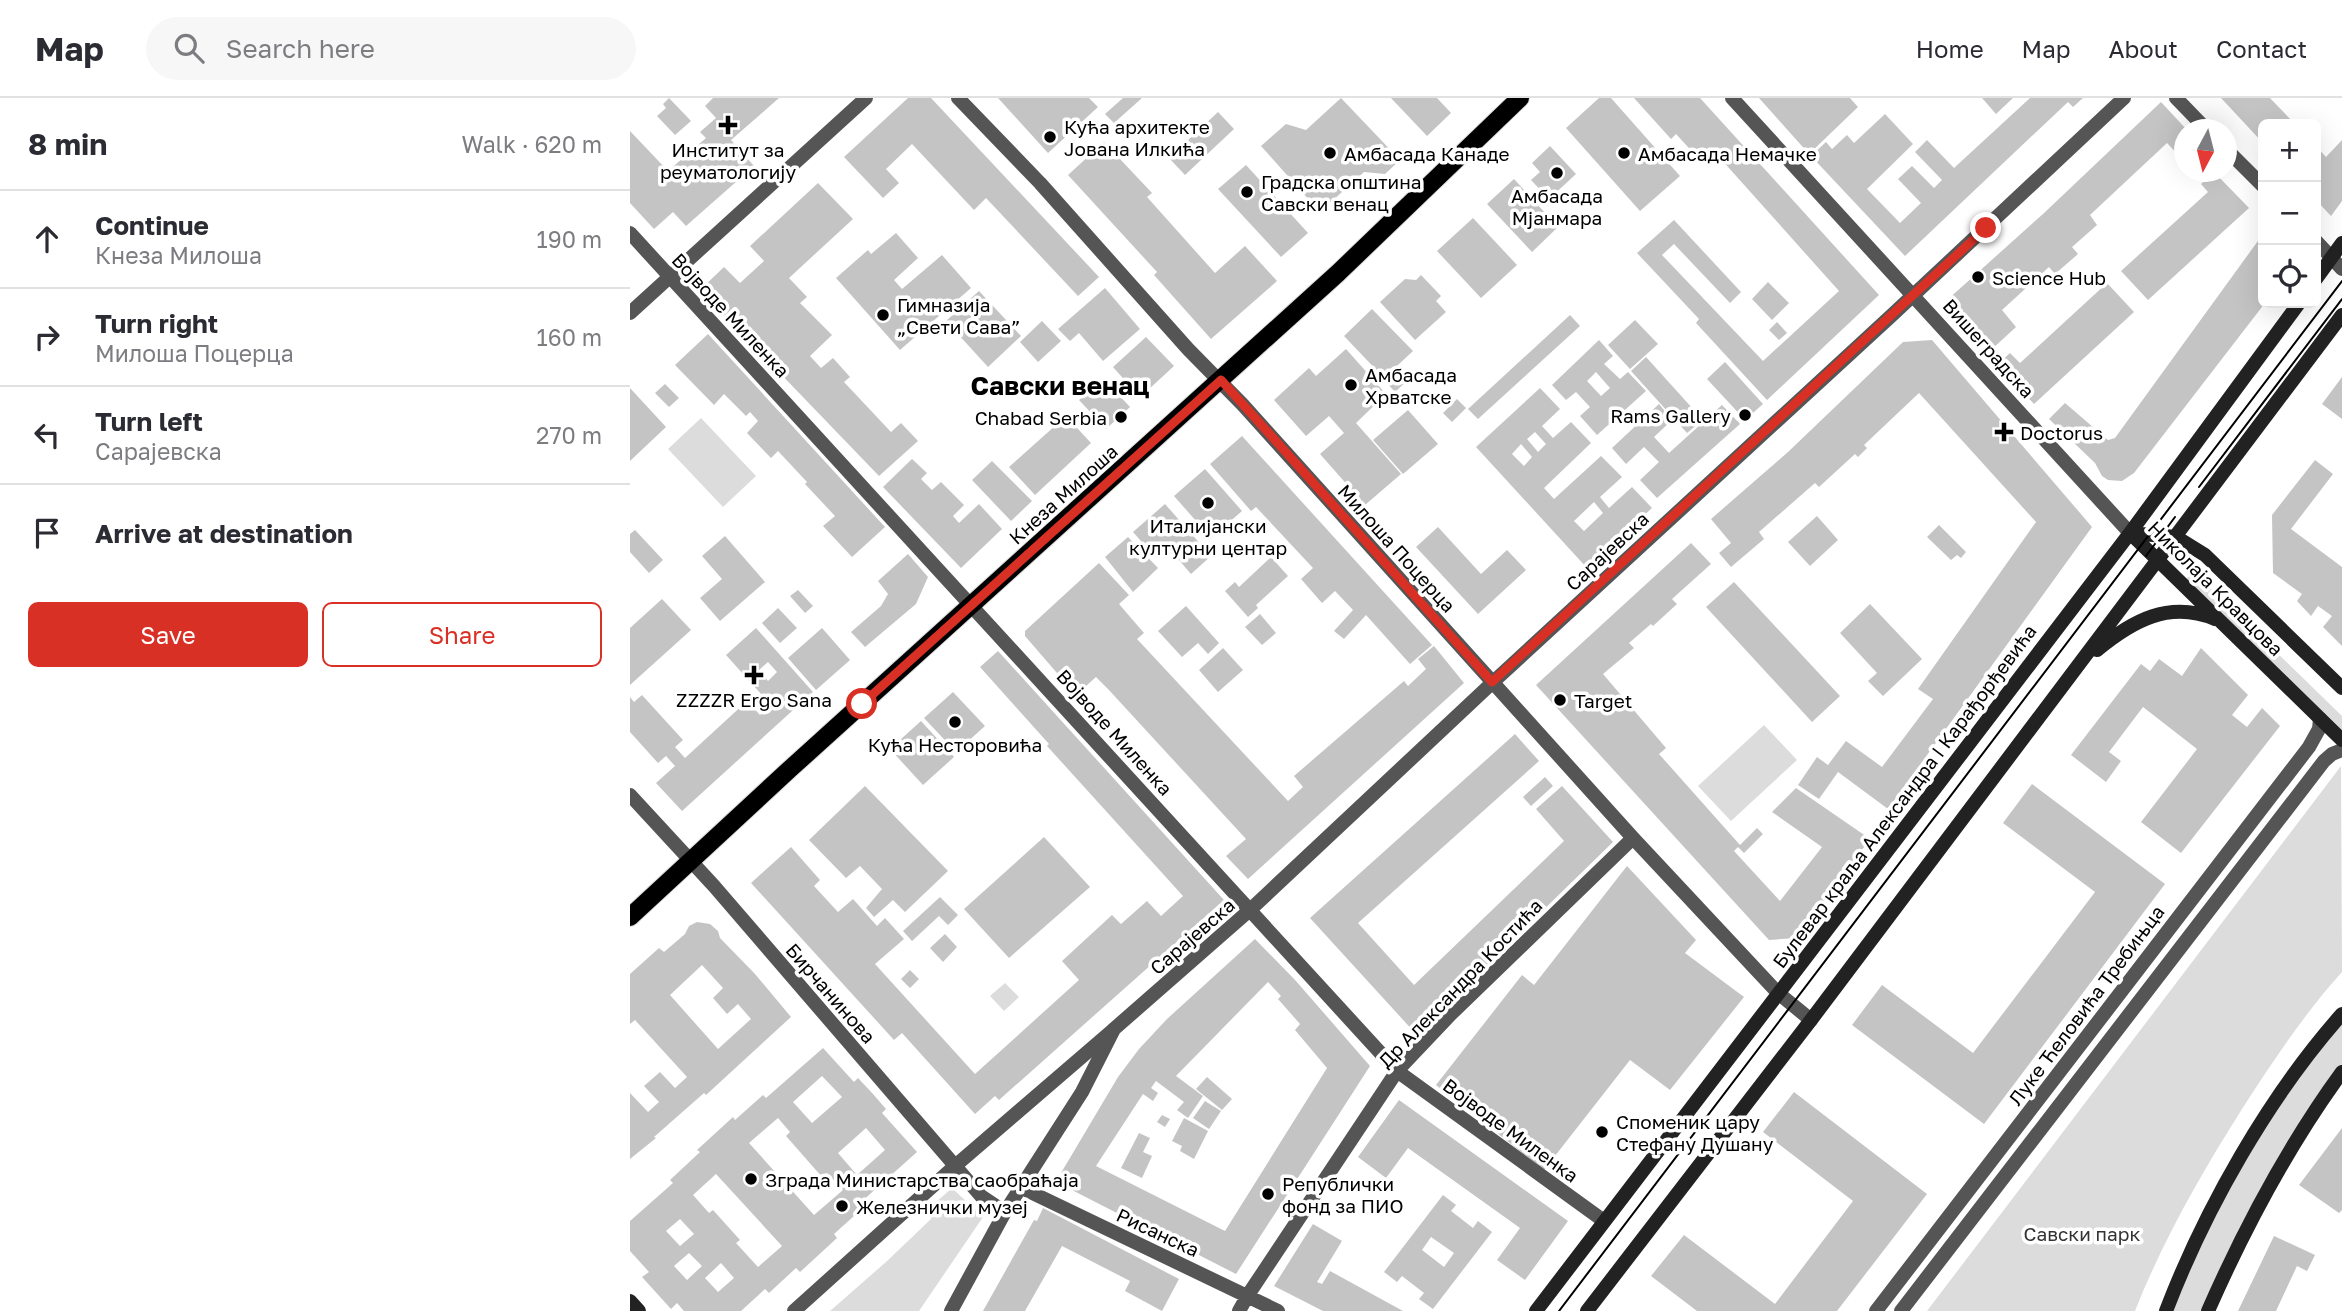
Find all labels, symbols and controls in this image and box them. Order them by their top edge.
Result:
search box [146,17,636,80]
text: Map [35,29,104,68]
icon: search [170,29,208,67]
text: Search here [226,33,375,64]
text: Home [1916,34,1984,63]
text: Map [2022,34,2071,63]
text: About [2109,34,2178,63]
text: Contact [2216,34,2307,63]
marker: Институт за реуматологију [718,115,738,135]
place label: Кућа архитекте Јована Илкића [1064,115,1210,160]
north arrow [2174,119,2237,182]
map controls [2258,119,2321,308]
button: + [2258,119,2321,182]
text: 8 min [28,126,107,162]
marker: Кућа архитекте Јована Илкића [1042,129,1058,145]
text: Walk · 620 m [461,130,602,158]
place label: Институт за реуматологију [660,138,796,183]
place label: Амбасада Канаде [1344,142,1509,165]
place label: Амбасада Немачке [1638,142,1817,165]
marker: Амбасада Канаде [1322,145,1338,161]
marker: Амбасада Немачке [1616,145,1632,161]
marker: Амбасада Мјанмара [1549,165,1565,181]
place label: Градска општина Савски венац [1261,170,1421,215]
button: − [2258,182,2321,245]
marker: Градска општина Савски венац [1239,184,1255,200]
place label: Амбасада Мјанмара [1511,184,1603,229]
text: Continue [95,210,209,241]
route end [1970,212,2001,243]
icon: ahead [28,220,66,258]
text: 190 m [537,225,602,253]
text: Кнеза Милоша [95,241,262,269]
button: locate [2258,245,2321,308]
street label: Војводе Миленка [667,248,795,382]
place label: Science Hub [1992,266,2106,289]
marker: Science Hub [1970,269,1986,285]
place label: Гимназија „Свети Сава” [897,293,1021,338]
street label: Вишеградска [1939,294,2039,402]
marker: Гимназија „Свети Сава” [875,307,891,323]
text: Turn right [95,308,218,339]
icon: right [28,318,66,356]
text: 160 m [537,323,602,351]
text: Милоша Поцерца [95,339,294,367]
place label: Амбасада Хрватске [1365,363,1457,408]
district label: Савски венац [971,370,1149,401]
marker: Амбасада Хрватске [1343,377,1359,393]
place label: Rams Gallery [1610,404,1731,427]
text: Turn left [95,406,203,437]
place label: Chabad Serbia [975,406,1107,429]
marker: Rams Gallery [1737,407,1753,423]
marker: Chabad Serbia [1113,409,1129,425]
icon: left [28,416,66,454]
text: 270 m [536,421,602,449]
place label: Doctorus [2020,421,2103,444]
marker: Doctorus [1994,422,2014,442]
text: Сарајевска [95,437,222,465]
street label: Кнеза Милоша [1004,439,1122,549]
street label: Милоша Поцерца [1334,479,1460,617]
marker: Италијански културни центар [1200,495,1216,511]
street label: Сарајевска [1561,507,1653,595]
icon: arrive [28,514,66,552]
place label: Италијански културни центар [1129,514,1287,559]
street label: Николаја Кравцова [2144,516,2288,660]
text: Arrive at destination [95,518,353,549]
button: Save [28,602,308,667]
button: Share [322,602,602,667]
street label: Булевар краља Александра I Карађорђевића [1767,620,2041,972]
street label: Војводе Миленка [1052,664,1178,800]
marker: ZZZZR Ergo Sana [744,665,764,685]
place label: ZZZZR Ergo Sana [676,688,832,711]
route start [846,688,877,719]
place label: Target [1574,689,1632,712]
marker: Target [1552,692,1568,708]
marker: Кућа Несторовића [947,714,963,730]
place label: Кућа Несторовића [868,733,1042,756]
street label: Сарајевска [1145,893,1239,979]
street label: Др Александра Костића [1373,894,1547,1072]
street label: Луке Ћеловића Требињца [2003,901,2169,1109]
street label: Бирчанинова [781,938,881,1048]
street label: Војводе Миленка [1439,1073,1583,1187]
place label: Споменик цару Стефану Душану [1616,1110,1774,1155]
marker: Споменик цару Стефану Душану [1594,1124,1610,1140]
place label: Зграда Министарства саобраћаја [765,1168,1079,1191]
marker: Зграда Министарства саобраћаја [743,1171,759,1187]
place label: Републички фонд за ПИО [1282,1172,1404,1217]
marker: Републички фонд за ПИО [1260,1186,1276,1202]
place label: Железнички музеј [856,1195,1028,1218]
marker: Железнички музеј [834,1198,850,1214]
street label: Рисанска [1113,1203,1203,1261]
park label: Савски парк [2024,1222,2140,1245]

